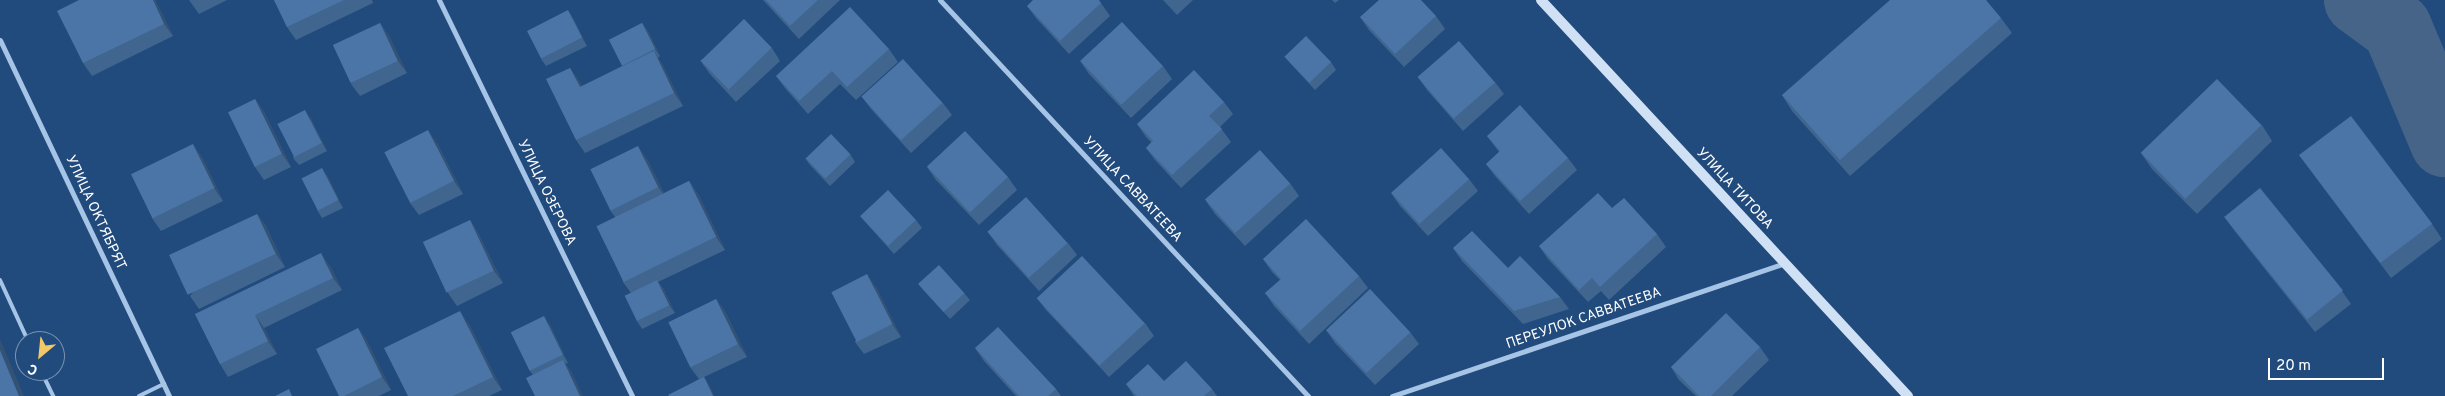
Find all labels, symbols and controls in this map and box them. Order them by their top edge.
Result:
street label: УЛИЦА САВВАТЕЕВА [1079,134,1185,246]
street label: УЛИЦА ОЗЕРОВА [513,137,579,249]
street label: УЛИЦА ТИТОВА [1692,144,1776,234]
street label: УЛИЦА ОКТЯБРЯТ [61,153,129,273]
street label: ПЕРЕУЛОК САВВАТЕЕВА [1504,284,1664,354]
north arrow [15,331,65,381]
scale bar [2270,348,2386,380]
text: 20 m [2276,357,2311,376]
text: С [25,359,41,378]

